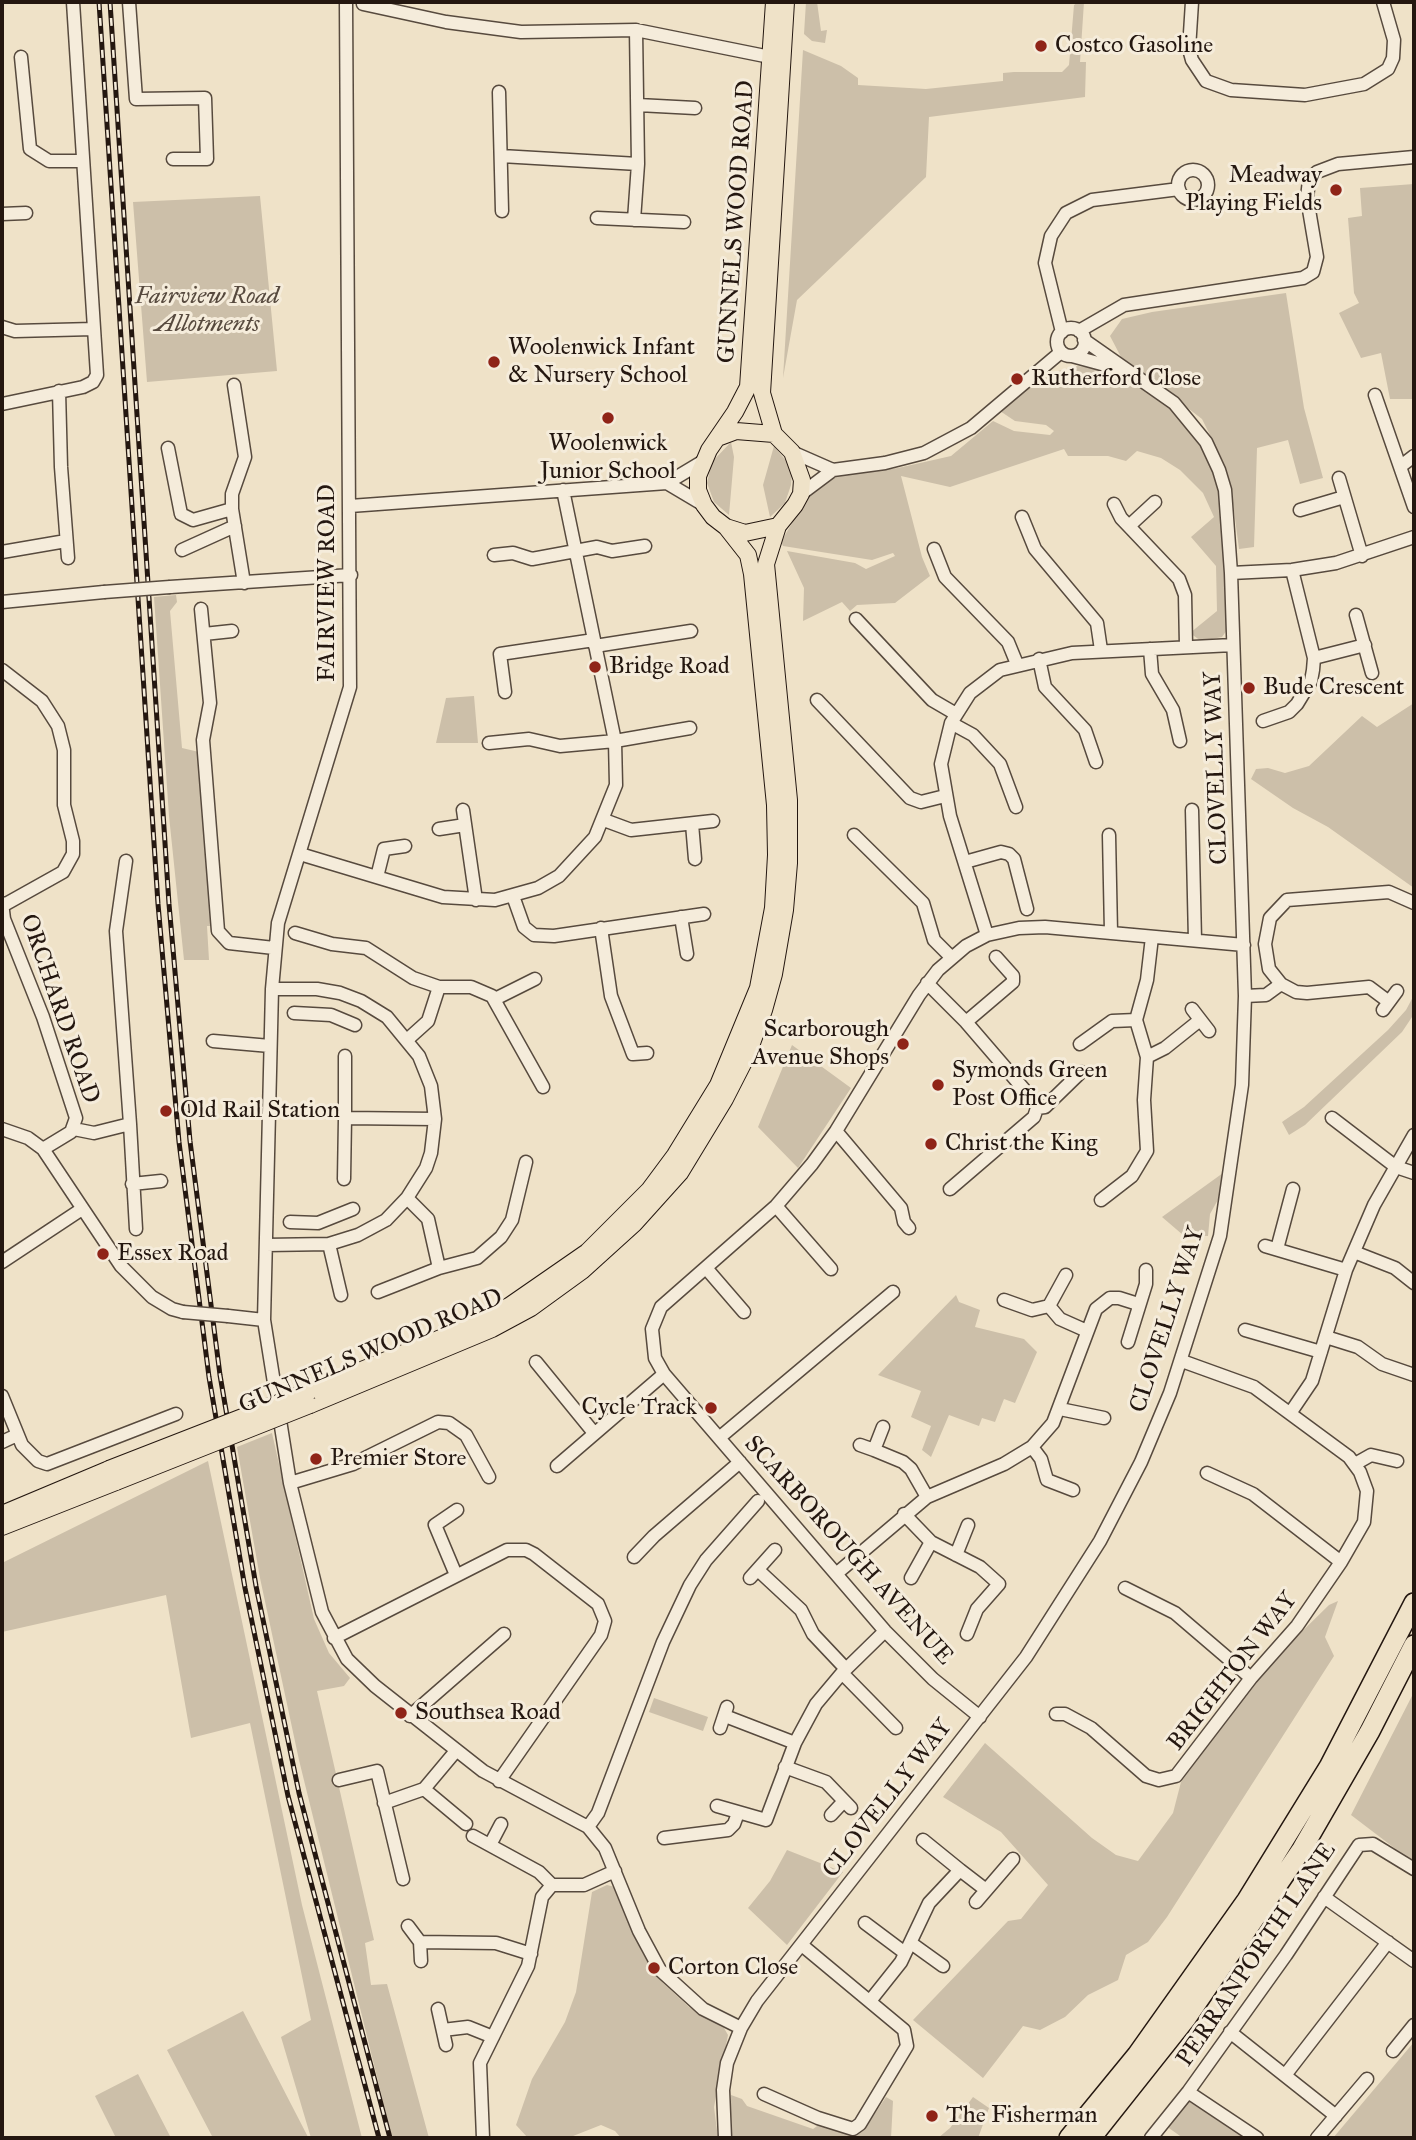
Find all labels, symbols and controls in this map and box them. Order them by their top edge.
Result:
place label: Costco Gasoline [1055,32,1213,60]
marker: Costco Gasoline [1033,38,1049,54]
street label: GUNNELS WOOD ROAD [713,80,761,364]
place label: Meadway Playing Fields [1185,162,1322,218]
marker: Meadway Playing Fields [1328,182,1344,198]
park label: Fairview Road Allotments [135,283,279,339]
place label: Woolenwick Infant & Nursery School [508,334,695,390]
marker: Woolenwick Infant & Nursery School [486,354,502,370]
place label: Rutherford Close [1031,365,1201,393]
marker: Rutherford Close [1009,371,1025,387]
marker: Woolenwick Junior School [600,410,616,426]
place label: Woolenwick Junior School [540,430,676,486]
street label: FAIRVIEW ROAD [314,484,342,682]
place label: Bridge Road [609,653,730,681]
marker: Bridge Road [587,659,603,675]
street label: CLOVELLY WAY [1199,671,1235,865]
place label: Bude Crescent [1263,674,1404,702]
marker: Bude Crescent [1241,680,1257,696]
street label: ORCHARD ROAD [13,911,105,1107]
place label: Scarborough Avenue Shops [752,1016,889,1072]
marker: Scarborough Avenue Shops [895,1036,911,1052]
place label: Symonds Green Post Office [952,1057,1108,1113]
marker: Symonds Green Post Office [930,1077,946,1093]
place label: Old Rail Station [180,1097,340,1125]
marker: Old Rail Station [158,1103,174,1119]
place label: Christ the King [945,1130,1097,1158]
marker: Christ the King [923,1136,939,1152]
street label: CLOVELLY WAY [1124,1224,1212,1416]
place label: Essex Road [117,1240,229,1268]
marker: Essex Road [95,1246,111,1262]
street label: GUNNELS WOOD ROAD [235,1283,507,1421]
place label: Cycle Track [582,1394,697,1422]
marker: Cycle Track [703,1400,719,1416]
street label: SCARBOROUGH AVENUE [737,1430,959,1672]
place label: Premier Store [330,1445,467,1473]
marker: Premier Store [308,1451,324,1467]
street label: BRIGHTON WAY [1162,1587,1304,1757]
place label: Southsea Road [415,1699,561,1727]
marker: Southsea Road [393,1705,409,1721]
street label: CLOVELLY WAY [817,1714,959,1884]
street label: PERRANPORTH LANE [1171,1838,1343,2072]
place label: Corton Close [668,1954,798,1982]
marker: Corton Close [646,1960,662,1976]
place label: The Fisherman [946,2102,1097,2130]
marker: The Fisherman [924,2108,940,2124]

